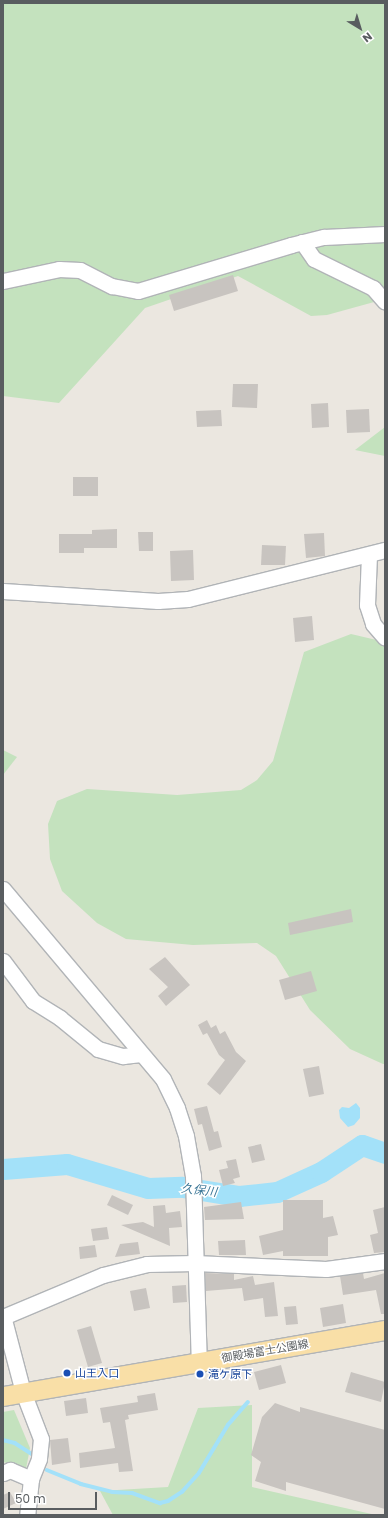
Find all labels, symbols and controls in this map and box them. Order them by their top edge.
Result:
north arrow [340,8,380,48]
text: N [359,29,376,46]
water label: 久保川 [180,1181,218,1199]
street label: 御殿場富士公園線 [221,1337,309,1365]
place label: 山王入口 [75,1366,119,1380]
place label: 滝ケ原下 [208,1367,252,1381]
marker: 山王入口 [62,1368,72,1378]
marker: 滝ケ原下 [195,1369,205,1379]
scale bar [10,1484,99,1510]
text: 50 m [15,1490,46,1507]

